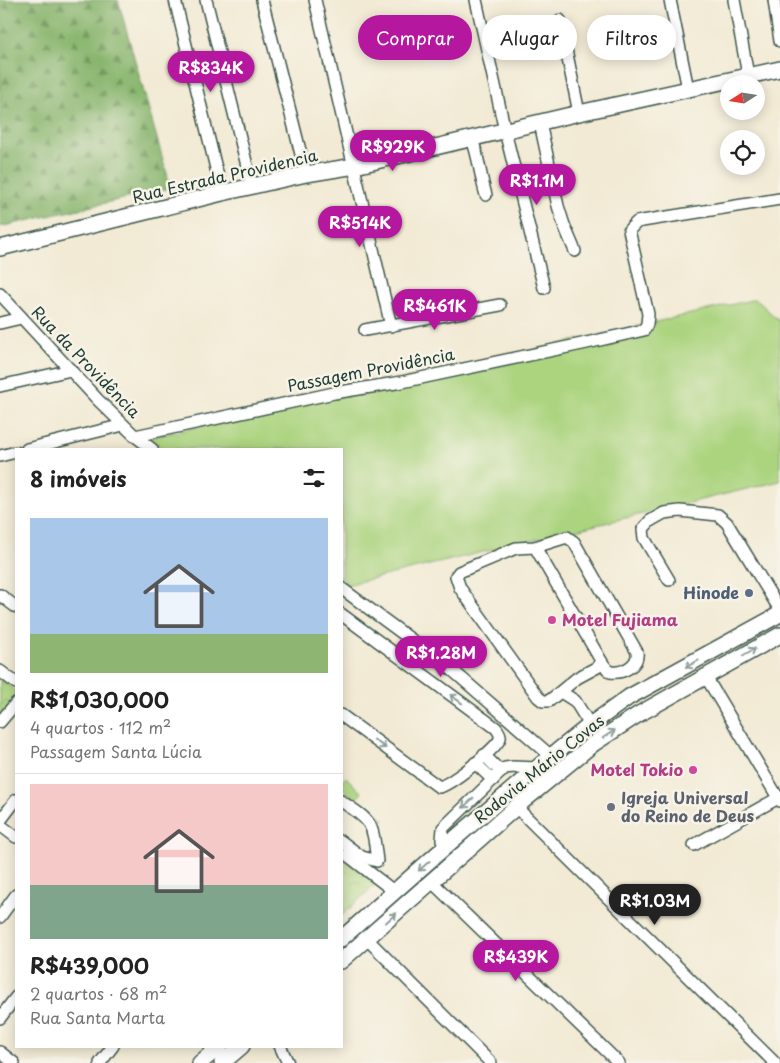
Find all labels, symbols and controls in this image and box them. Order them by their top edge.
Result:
chip: Comprar [358,15,472,60]
chip: Alugar [482,15,577,60]
chip: Filtros [587,15,676,60]
pin: R$834K [170,51,252,93]
text: R$834K [179,55,244,79]
north arrow [720,75,765,120]
map controls [720,75,765,175]
pin: R$929K [352,130,434,172]
button: locate [720,130,765,175]
text: R$929K [361,134,425,158]
street label: Rua Estrada Providencia [130,142,320,208]
pin: R$1.1M [496,164,578,206]
text: R$1.1M [510,168,564,192]
pin: R$514K [319,206,401,248]
text: R$514K [329,210,391,234]
pin: R$461K [394,288,476,331]
text: R$461K [403,293,467,317]
street label: Rua da Providência [27,300,147,423]
street label: Passagem Providência [285,341,456,397]
text: 8 imóveis [30,462,127,494]
icon: filters [300,464,328,492]
icon: home [134,551,224,641]
place label: Hinode [683,580,739,604]
marker: Hinode [743,587,755,599]
place label: Motel Fujiama [562,607,678,631]
marker: Motel Fujiama [546,614,558,626]
pin: R$1.28M [395,636,487,678]
text: R$1.28M [406,640,476,664]
one-way arrow [742,647,756,657]
one-way arrow [684,659,699,669]
text: R$1,030,000 [30,683,169,715]
one-way arrow [449,694,463,704]
street label: Rodovia Mário Covas [468,708,609,828]
text: 4 quartos · 112 m² [30,715,171,739]
one-way arrow [601,729,615,739]
text: Passagem Santa Lúcia [30,739,202,763]
one-way arrow [373,739,387,749]
place label: Motel Tokio [590,757,683,781]
marker: Motel Tokio [687,764,699,776]
place label: Igreja Universal do Reino de Deus [621,785,754,827]
one-way arrow [461,797,474,809]
marker: Igreja Universal do Reino de Deus [605,801,617,813]
icon: home [134,816,224,906]
one-way arrow [417,861,430,872]
pin: R$1.03M [609,884,701,926]
text: R$1.03M [620,888,690,912]
one-way arrow [385,912,398,924]
pin: R$439K [475,940,557,982]
text: R$439K [484,944,548,968]
text: R$439,000 [30,949,149,981]
text: 2 quartos · 68 m² [30,981,167,1005]
text: Rua Santa Marta [30,1005,165,1029]

